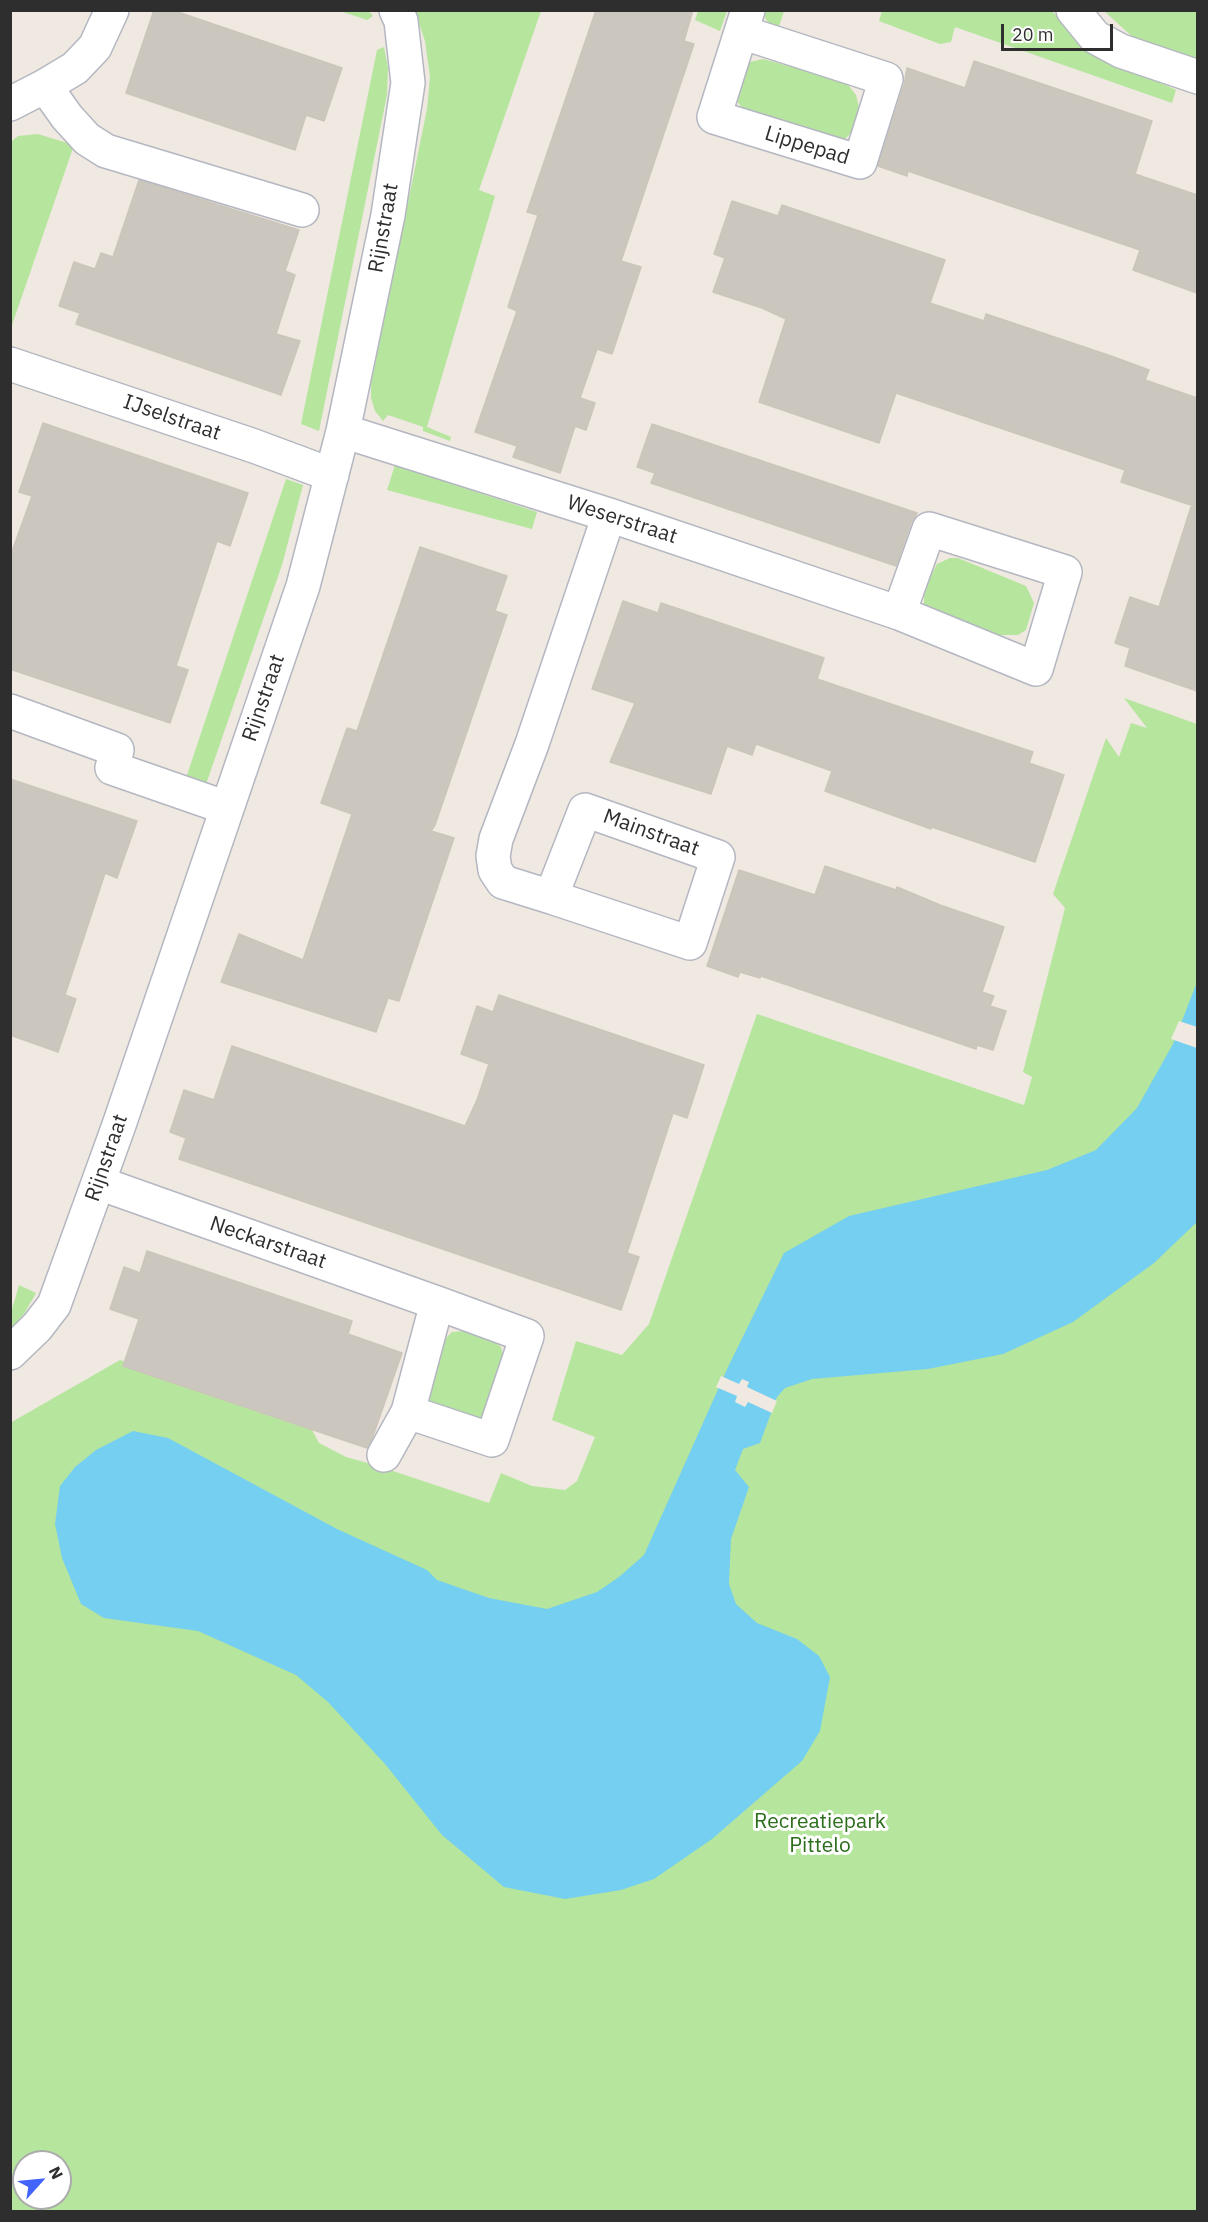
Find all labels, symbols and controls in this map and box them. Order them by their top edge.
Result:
scale bar [1004,12,1116,50]
text: 20 m [1012,23,1054,46]
street label: Lippepad [762,121,852,171]
street label: Rijnstraat [364,181,404,275]
street label: IJselstraat [120,390,224,446]
street label: Weserstraat [564,490,680,550]
street label: Rijnstraat [237,651,291,745]
street label: Mainstraat [600,804,702,862]
street label: Rijnstraat [80,1111,134,1205]
street label: Neckarstraat [206,1211,330,1275]
park label: Recreatiepark Pittelo [754,1809,886,1859]
north arrow [12,2150,72,2210]
text: N [45,2163,68,2182]

